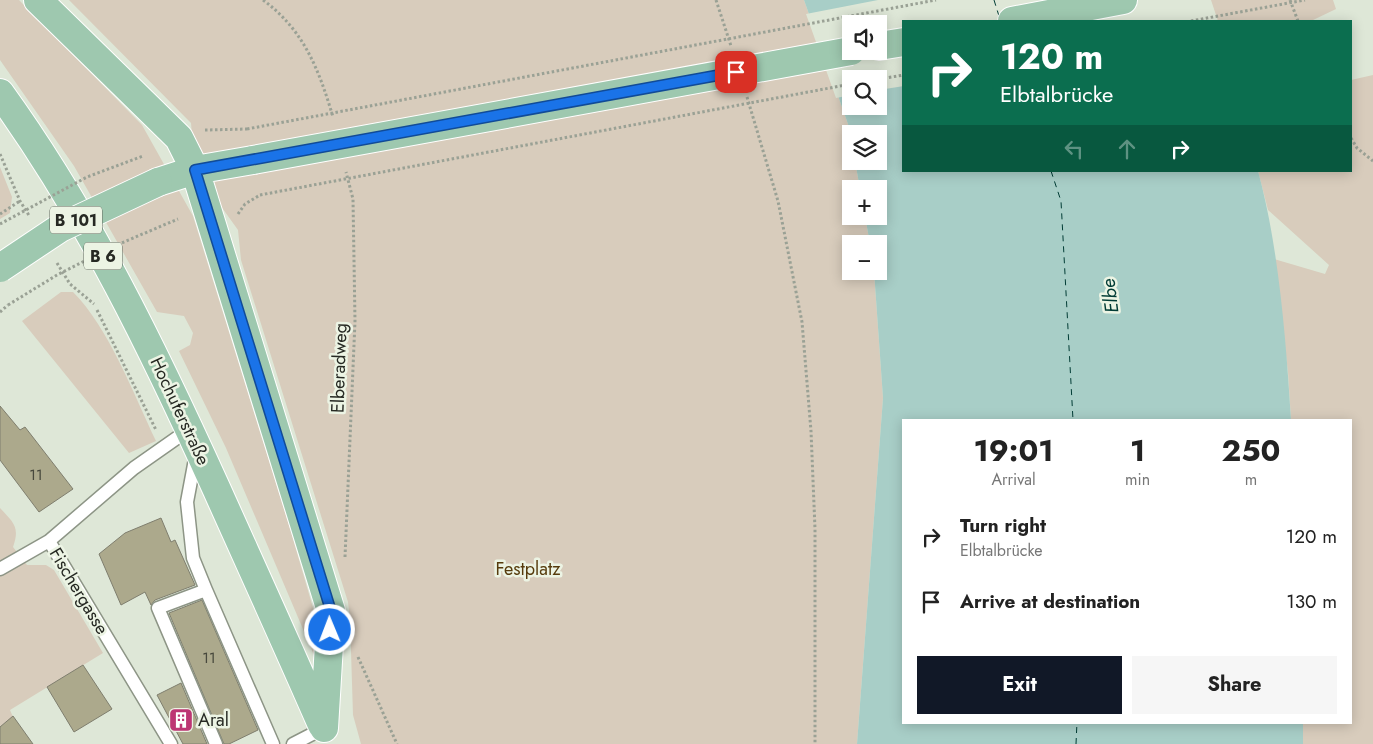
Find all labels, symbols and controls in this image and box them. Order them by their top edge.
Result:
map controls [842,15,887,280]
button: sound [842,15,887,60]
text: 120 m [1000,32,1103,82]
icon: right [917,40,982,105]
pin [715,51,757,93]
icon: arrive [722,58,750,86]
button: search [842,70,887,115]
text: Elbtalbrücke [1000,78,1113,110]
button: layers [842,125,887,170]
icon: left [1060,135,1088,163]
icon: ahead [1113,135,1141,163]
icon: right [1166,135,1194,163]
button: + [842,180,887,225]
road number: B 101 [50,206,102,234]
button: − [842,235,887,280]
road number: B 6 [84,242,122,270]
water label: Elbe [1094,277,1125,315]
street label: Elberadweg [324,322,354,414]
street label: Hochuferstraße [144,353,216,469]
text: 19:01 [973,429,1054,472]
text: 1 [1130,429,1145,472]
text: 250 [1222,429,1280,472]
house number: 11 [29,464,43,486]
text: Arrival [991,468,1036,491]
text: min [1125,468,1150,491]
text: m [1245,468,1257,491]
text: Turn right [960,512,1046,539]
icon: right [917,523,945,551]
text: 120 m [1286,523,1337,550]
text: Elbtalbrücke [960,539,1043,562]
street label: Fischergasse [43,543,115,639]
park label: Festplatz [496,556,561,582]
icon: arrive [917,588,945,616]
text: Arrive at destination [960,588,1140,615]
text: 130 m [1286,588,1337,615]
position arrow [303,603,355,655]
house number: 11 [202,647,216,669]
button: Exit [917,656,1122,714]
button: Share [1132,656,1337,714]
building icon: Aral [168,707,194,733]
place label: Aral [198,707,229,733]

